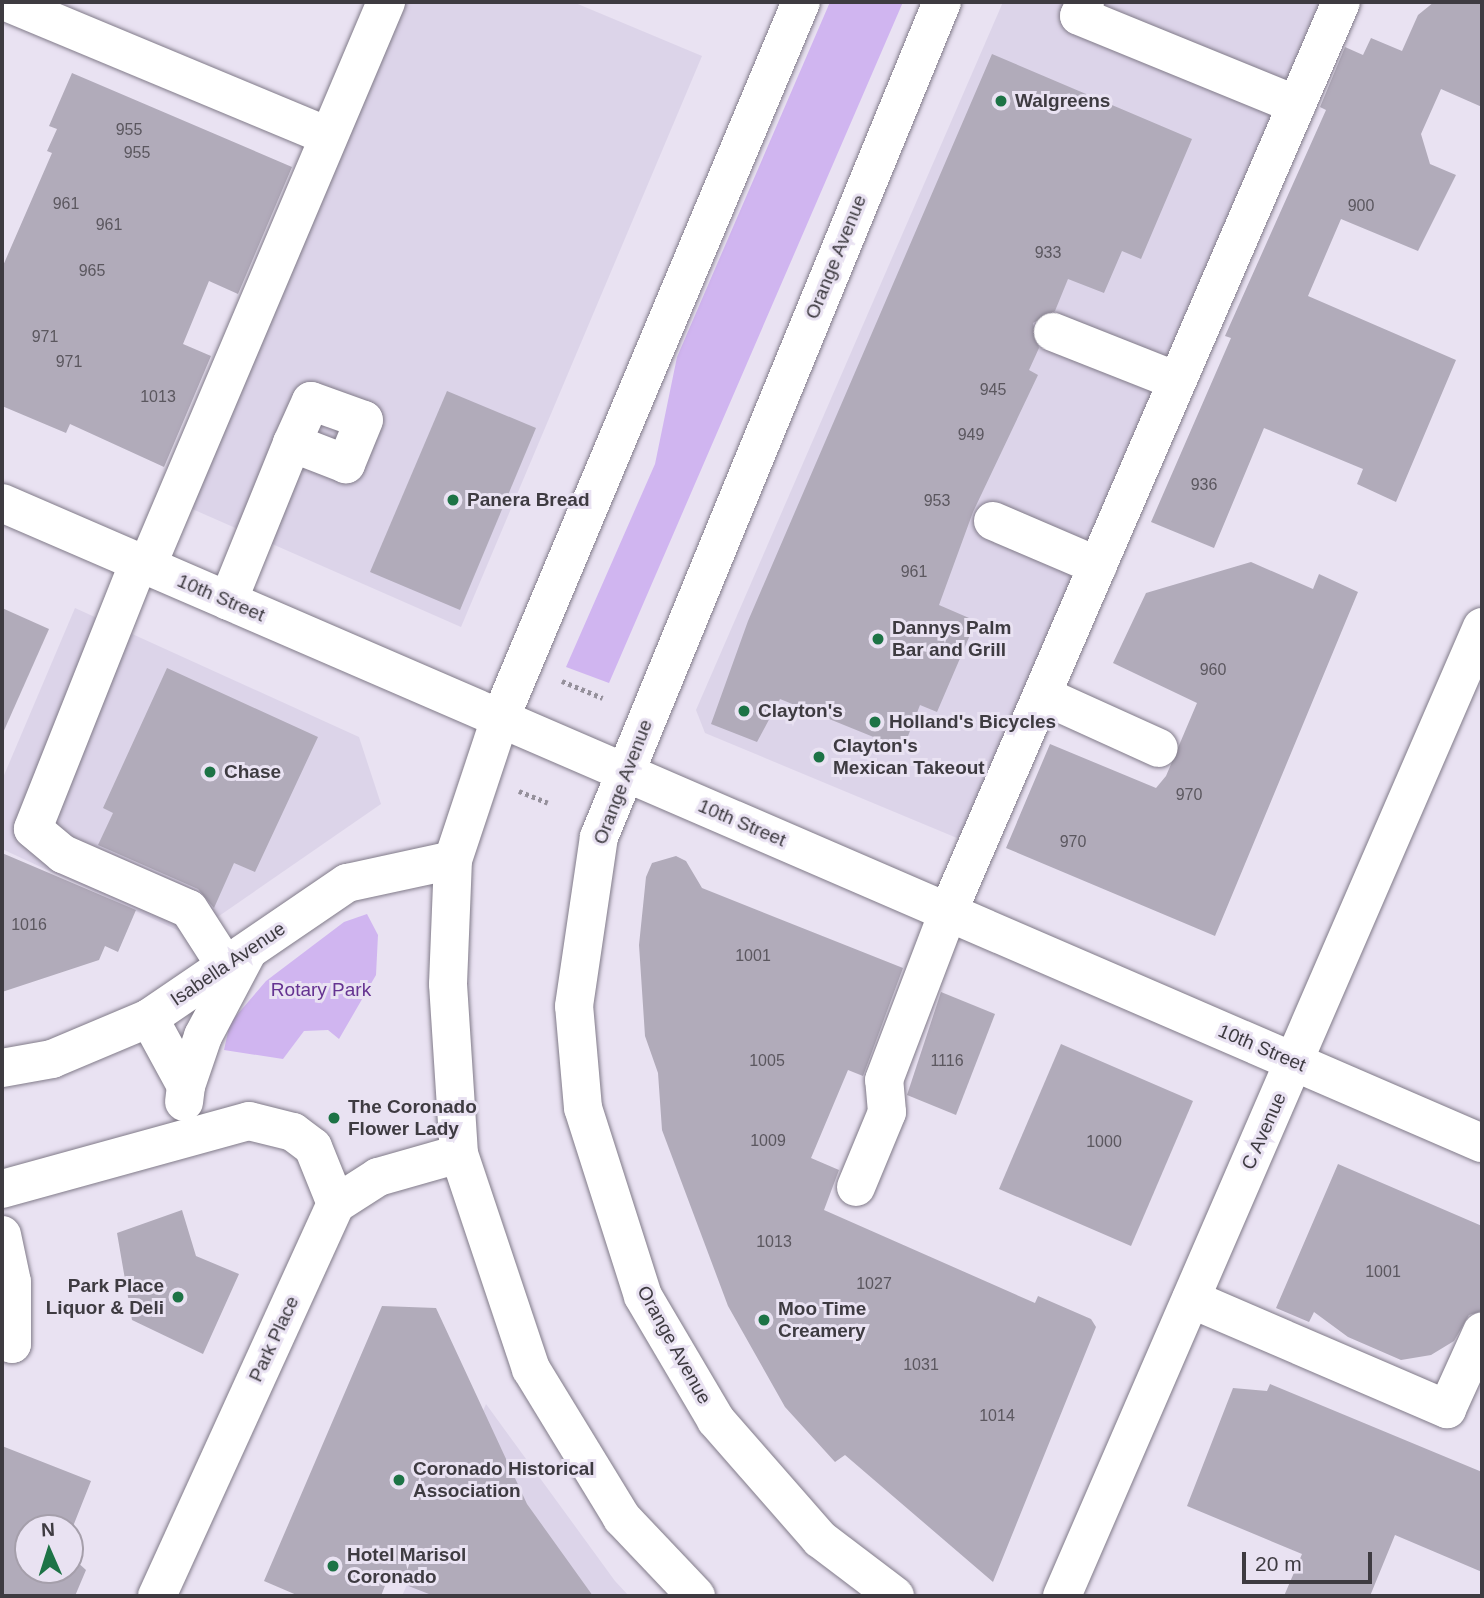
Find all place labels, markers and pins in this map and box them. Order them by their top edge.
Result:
place label: Walgreens [1015,90,1110,112]
marker: Walgreens [993,93,1009,109]
place label: Panera Bread [467,489,590,511]
marker: Panera Bread [445,492,461,508]
place label: Dannys Palm Bar and Grill [892,617,1011,661]
marker: Dannys Palm Bar and Grill [870,631,886,647]
place label: Clayton's [758,700,843,722]
marker: Clayton's [736,703,752,719]
place label: Holland's Bicycles [889,711,1056,733]
marker: Holland's Bicycles [867,714,883,730]
place label: Clayton's Mexican Takeout [833,735,985,779]
marker: Clayton's Mexican Takeout [811,749,827,765]
place label: Chase [224,761,281,783]
marker: Chase [202,764,218,780]
place label: The Coronado Flower Lady [348,1096,477,1140]
marker: The Coronado Flower Lady [326,1110,342,1126]
place label: Park Place Liquor & Deli [46,1275,164,1319]
marker: Park Place Liquor & Deli [170,1289,186,1305]
place label: Moo Time Creamery [778,1298,866,1342]
marker: Moo Time Creamery [756,1312,772,1328]
place label: Coronado Historical Association [413,1458,595,1502]
marker: Coronado Historical Association [391,1472,407,1488]
place label: Hotel Marisol Coronado [347,1544,466,1588]
marker: Hotel Marisol Coronado [325,1558,341,1574]

